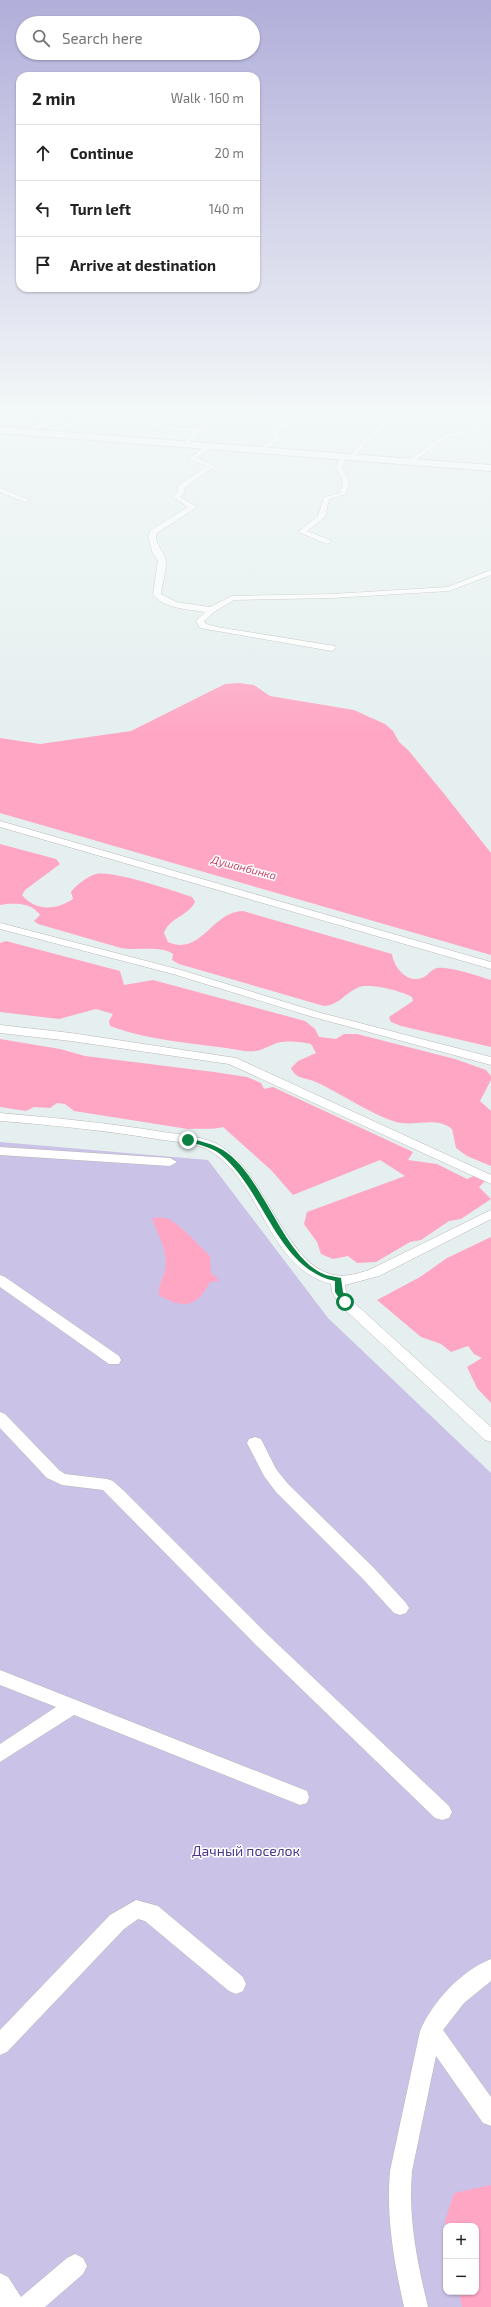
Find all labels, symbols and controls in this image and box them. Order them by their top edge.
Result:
search box [16,16,260,60]
icon: search [30,27,52,49]
text: Search here [62,29,143,47]
text: 2 min [32,88,75,108]
text: Walk · 160 m [171,90,244,106]
icon: ahead [32,142,54,164]
text: Continue [70,144,133,162]
text: 20 m [215,145,244,161]
icon: left [32,198,54,220]
text: Turn left [70,200,131,218]
text: 140 m [209,201,244,217]
icon: arrive [32,254,54,276]
text: Arrive at destination [70,256,216,274]
water label: Душанбинка [209,852,278,882]
route end [179,1131,197,1149]
route start [336,1293,354,1311]
park label: Дачный поселок [192,1842,301,1859]
map controls [443,2223,479,2295]
button: + [443,2223,479,2259]
button: − [443,2259,479,2295]

